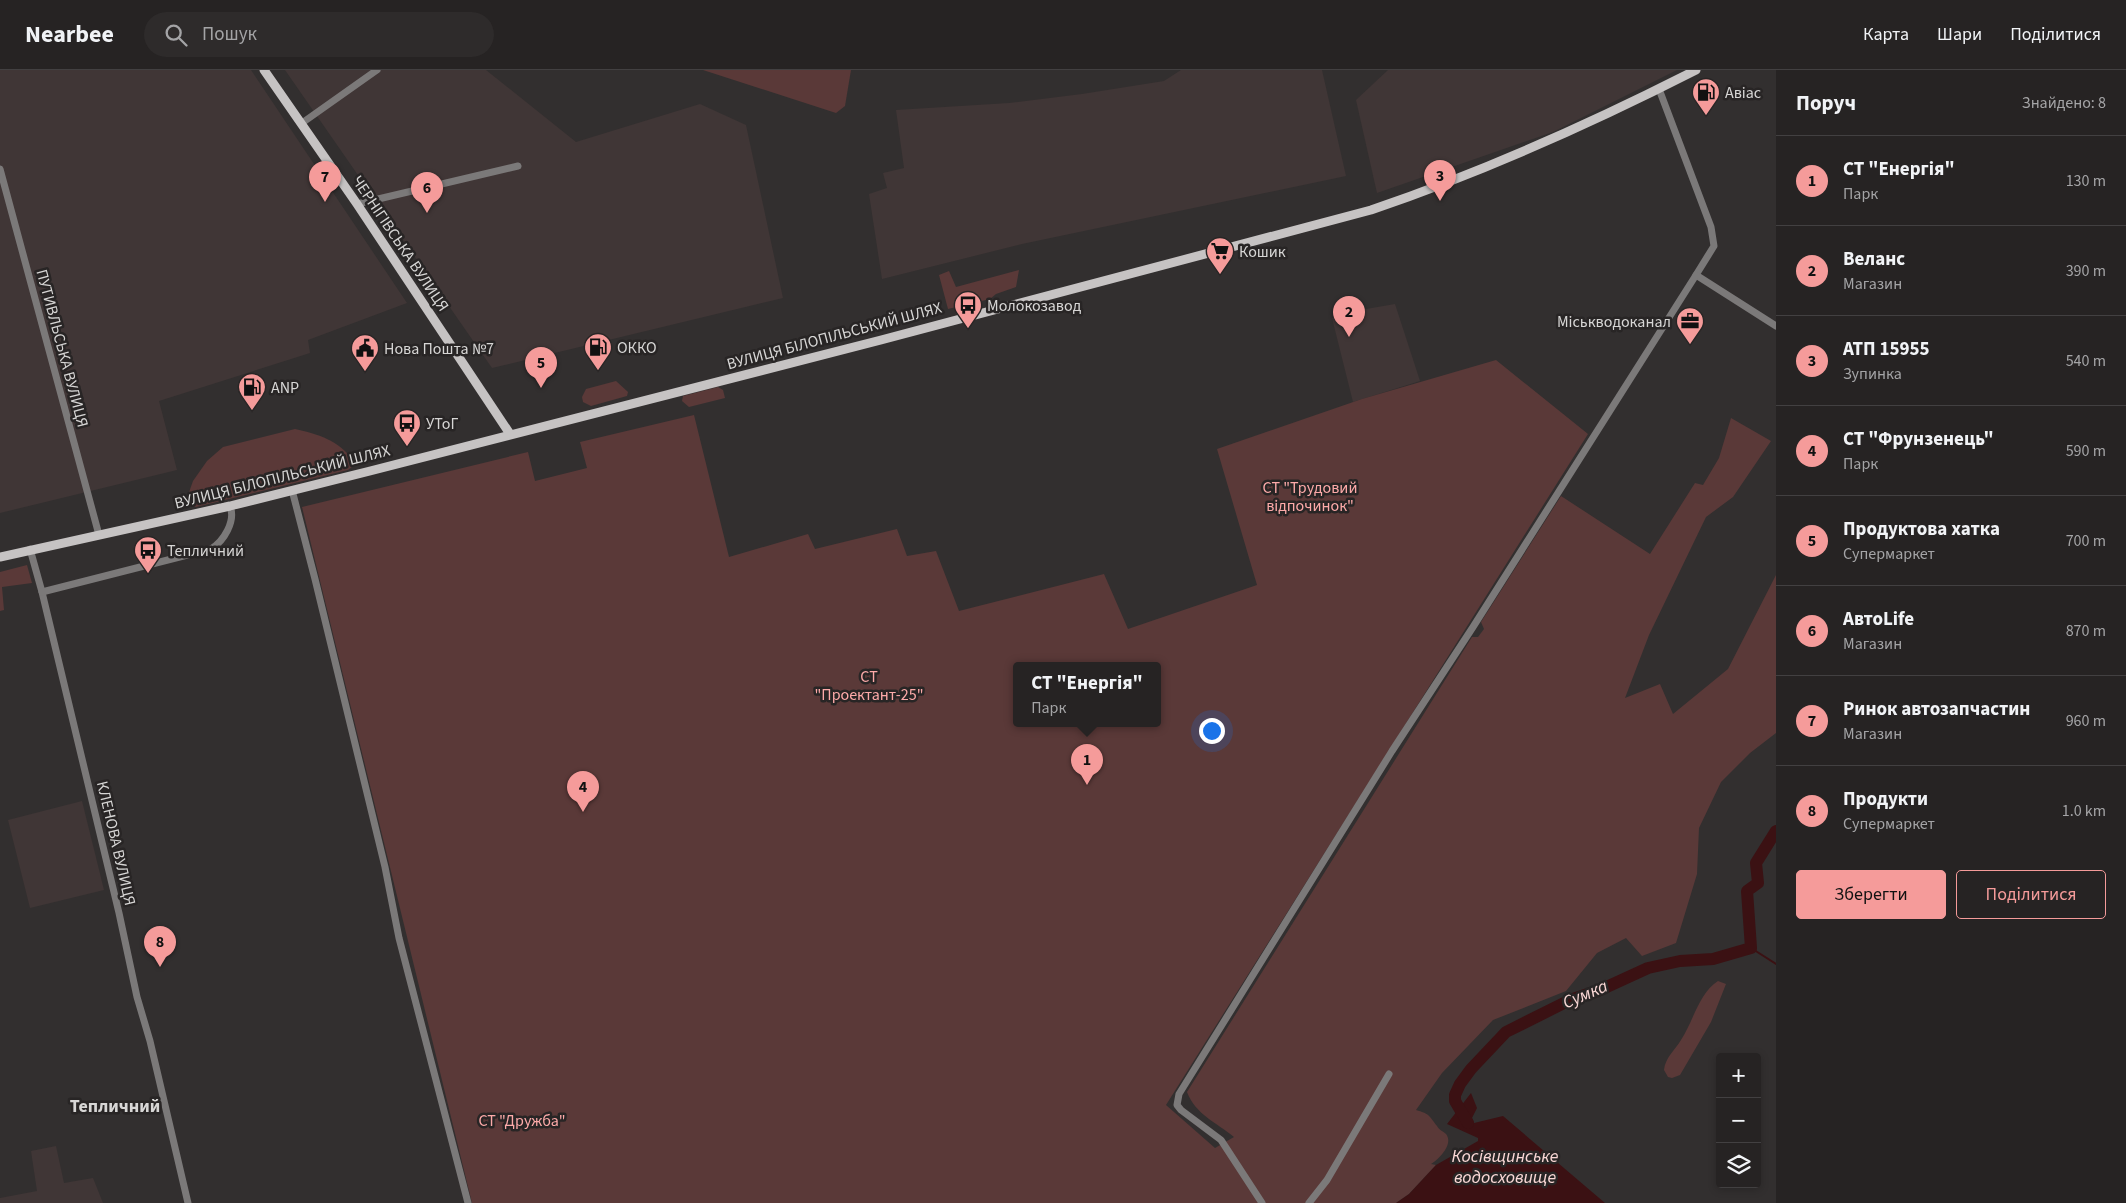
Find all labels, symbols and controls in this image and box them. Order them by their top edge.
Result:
search box [144,12,494,57]
text: Nearbee [25,17,114,52]
icon: search [162,21,190,49]
text: Пошук [202,21,257,48]
text: Карта [1863,22,1909,47]
text: Шари [1937,22,1982,47]
text: Поділитися [2010,22,2101,47]
fuel station icon: Авіас [1691,77,1721,116]
place label: Авіас [1725,82,1761,104]
text: Поруч [1796,88,1856,118]
text: Знайдено: 8 [2022,92,2106,114]
text: СТ "Енергія" [1843,156,1955,183]
pin: 3 [1424,160,1456,201]
pin: 7 [309,161,341,202]
text: 1 [1808,170,1816,192]
text: 130 m [2066,170,2106,192]
street label: ЧЕРНІГІВСЬКА ВУЛИЦЯ [346,171,454,316]
pin: 6 [411,172,443,213]
text: Парк [1843,183,1878,205]
supermarket icon: Кошик [1205,236,1235,275]
place label: Кошик [1239,241,1286,263]
text: Веланс [1843,246,1905,273]
text: 2 [1808,260,1816,282]
text: 390 m [2066,260,2106,282]
street label: ПУТИВЛЬСЬКА ВУЛИЦЯ [30,267,94,430]
text: Магазин [1843,273,1902,295]
bus stop icon: Молокозавод [953,290,983,329]
place label: Молокозавод [987,295,1082,317]
pin: 2 [1333,296,1365,337]
street label: ВУЛИЦЯ БІЛОПІЛЬСЬКИЙ ШЛЯХ [724,297,944,375]
office icon: Міськводоканал [1675,306,1705,345]
place label: Міськводоканал [1557,311,1671,333]
fuel station icon: ОККО [583,332,613,371]
public building icon: Нова Пошта №7 [350,333,380,372]
text: АТП 15955 [1843,336,1930,363]
place label: ОККО [617,337,657,359]
place label: Нова Пошта №7 [384,338,494,360]
pin: 5 [525,347,557,388]
text: 3 [1808,350,1816,372]
text: 540 m [2066,350,2106,372]
text: Зупинка [1843,363,1902,385]
fuel station icon: ANP [237,372,267,411]
place label: ANP [271,377,299,399]
bus stop icon: УТоГ [392,408,422,447]
place label: УТоГ [426,413,458,435]
text: СТ "Фрунзенець" [1843,426,1994,453]
street label: ВУЛИЦЯ БІЛОПІЛЬСЬКИЙ ШЛЯХ [172,439,392,514]
text: 4 [1808,440,1816,462]
text: 590 m [2066,440,2106,462]
text: Парк [1843,453,1878,475]
park label: СТ "Трудовий відпочинок" [1263,477,1357,517]
text: Продуктова хатка [1843,516,2000,543]
text: 5 [1808,530,1816,552]
text: 700 m [2066,530,2106,552]
bus stop icon: Тепличний [133,535,163,574]
place label: Тепличний [167,540,244,562]
text: Супермаркет [1843,543,1935,565]
text: АвтоLife [1843,606,1914,633]
text: 6 [1808,620,1816,642]
text: 870 m [2066,620,2106,642]
text: Магазин [1843,633,1902,655]
popup [1013,662,1161,727]
park label: СТ "Проектант-25" [815,666,923,706]
text: СТ "Енергія" [1031,670,1143,697]
text: Ринок автозапчастин [1843,696,2030,723]
text: Парк [1031,697,1066,719]
text: 7 [1808,710,1816,732]
text: 960 m [2066,710,2106,732]
your location [1199,718,1225,744]
text: Магазин [1843,723,1902,745]
pin: 1 [1071,744,1103,785]
pin: 4 [567,771,599,812]
street label: КЛЕНОВА ВУЛИЦЯ [91,779,141,908]
text: Продукти [1843,786,1928,813]
text: 8 [1808,800,1816,822]
text: 1.0 km [2062,800,2106,822]
text: Супермаркет [1843,813,1935,835]
button: Зберегти [1796,870,1946,919]
button: Поділитися [1956,870,2106,919]
pin: 8 [144,926,176,967]
water label: Сумка [1559,974,1612,1015]
map controls [1716,1053,1761,1188]
button: + [1716,1053,1761,1098]
district label: Тепличний [70,1094,160,1119]
button: − [1716,1098,1761,1143]
park label: СТ "Дружба" [478,1110,566,1132]
button: layers [1716,1143,1761,1188]
water label: Косівщинське водосховище [1452,1144,1559,1190]

